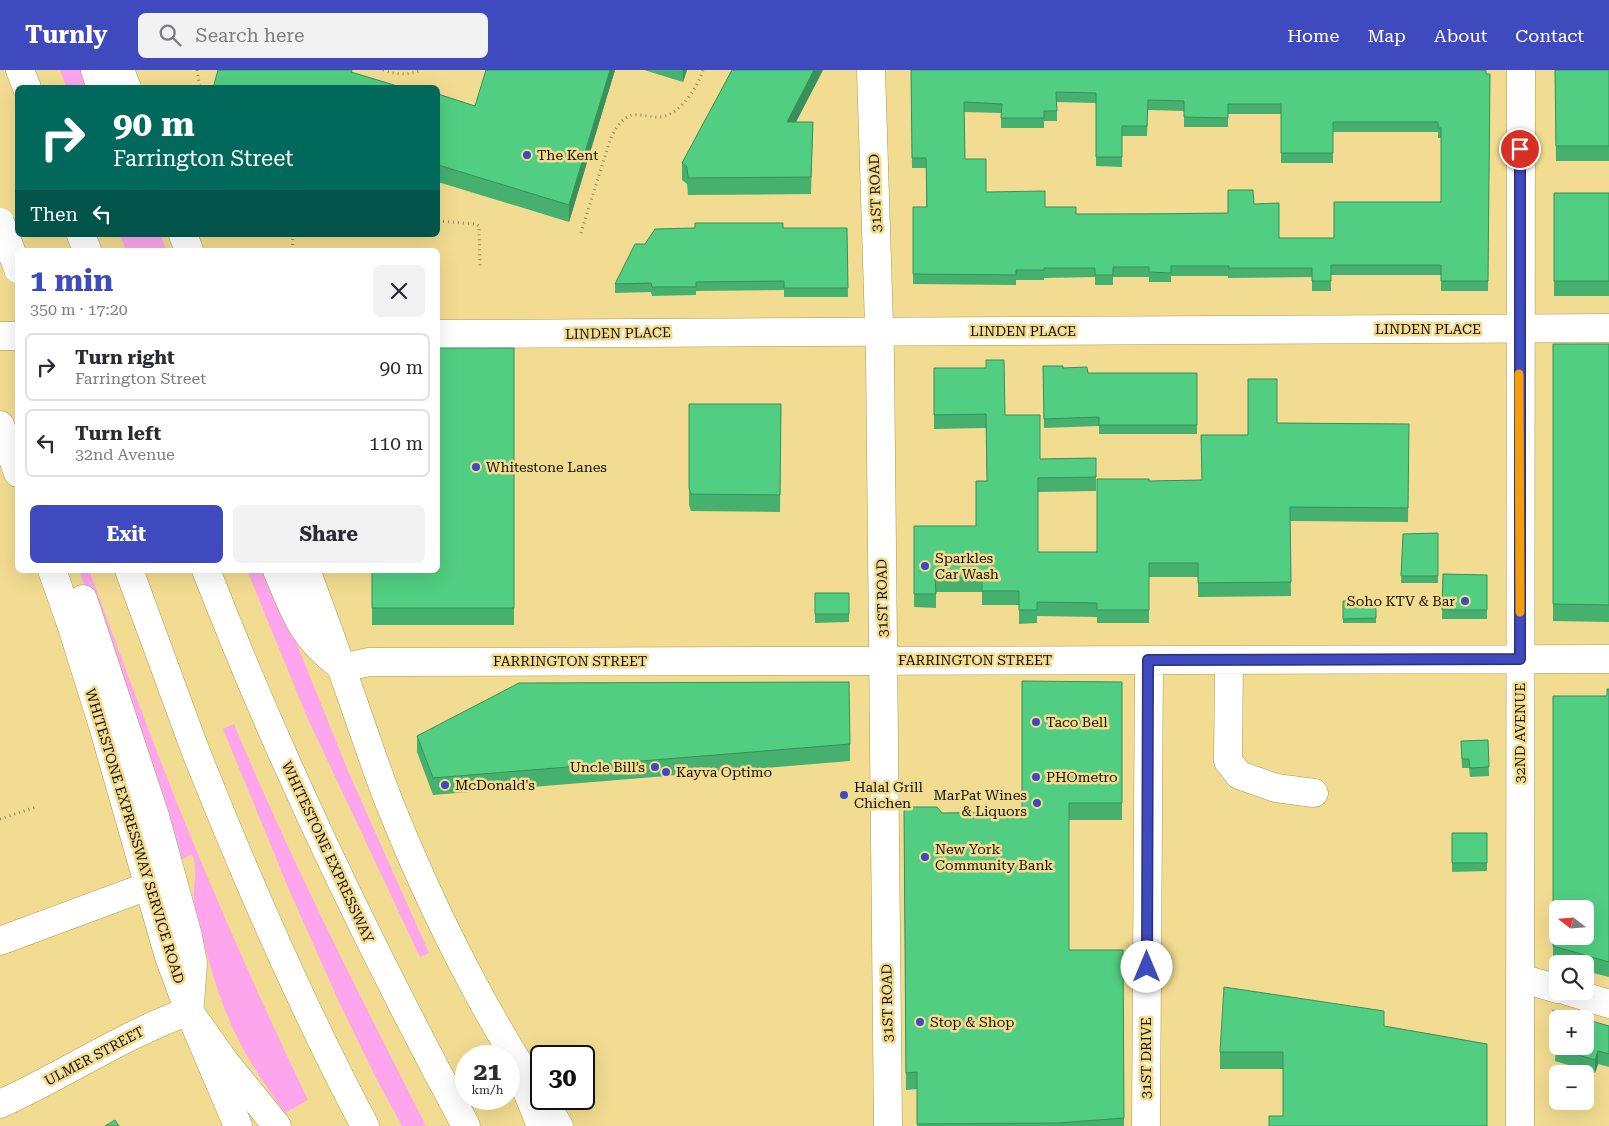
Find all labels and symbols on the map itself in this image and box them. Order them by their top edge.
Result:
pin [1499,128,1541,170]
place label: The Kent [537,147,599,163]
marker: The Kent [521,149,533,161]
street label: 31ST ROAD [866,153,884,232]
street label: LINDEN PLACE [1375,321,1481,337]
street label: LINDEN PLACE [970,323,1076,339]
street label: LINDEN PLACE [565,324,671,342]
place label: Whitestone Lanes [486,459,607,475]
marker: Whitestone Lanes [470,461,482,473]
place label: Sparkles Car Wash [935,550,999,582]
street label: 31ST ROAD [873,559,891,637]
marker: Sparkles Car Wash [919,560,931,572]
place label: Soho KTV & Bar [1347,593,1455,609]
marker: Soho KTV & Bar [1459,595,1471,607]
street label: FARRINGTON STREET [898,652,1052,668]
street label: FARRINGTON STREET [493,653,647,669]
street label: 32ND AVENUE [1512,683,1528,783]
street label: WHITESTONE EXPRESSWAY SERVICE ROAD [82,687,188,986]
place label: Taco Bell [1046,714,1108,730]
marker: Taco Bell [1030,716,1042,728]
street label: WHITESTONE EXPRESSWAY [279,759,377,946]
place label: Uncle Bill’s [570,759,645,775]
marker: Uncle Bill’s [649,761,661,773]
place label: Kayva Optimo [676,764,772,780]
marker: Kayva Optimo [660,766,672,778]
place label: PHOmetro [1046,769,1118,785]
marker: PHOmetro [1030,771,1042,783]
place label: McDonald's [455,777,535,793]
marker: McDonald's [439,779,451,791]
place label: Halal Grill Chichen [854,779,923,811]
place label: MarPat Wines & Liquors [934,787,1027,819]
marker: Halal Grill Chichen [838,789,850,801]
marker: MarPat Wines & Liquors [1031,797,1043,809]
place label: New York Community Bank [935,841,1053,873]
marker: New York Community Bank [919,851,931,863]
north arrow [1549,900,1594,945]
position arrow [1120,940,1172,992]
street label: 31ST ROAD [878,964,896,1042]
place label: Stop & Shop [930,1014,1015,1030]
marker: Stop & Shop [914,1016,926,1028]
street label: 31ST DRIVE [1138,1017,1154,1099]
street label: ULMER STREET [42,1023,146,1089]
speed limit sign: 30 [530,1045,595,1110]

